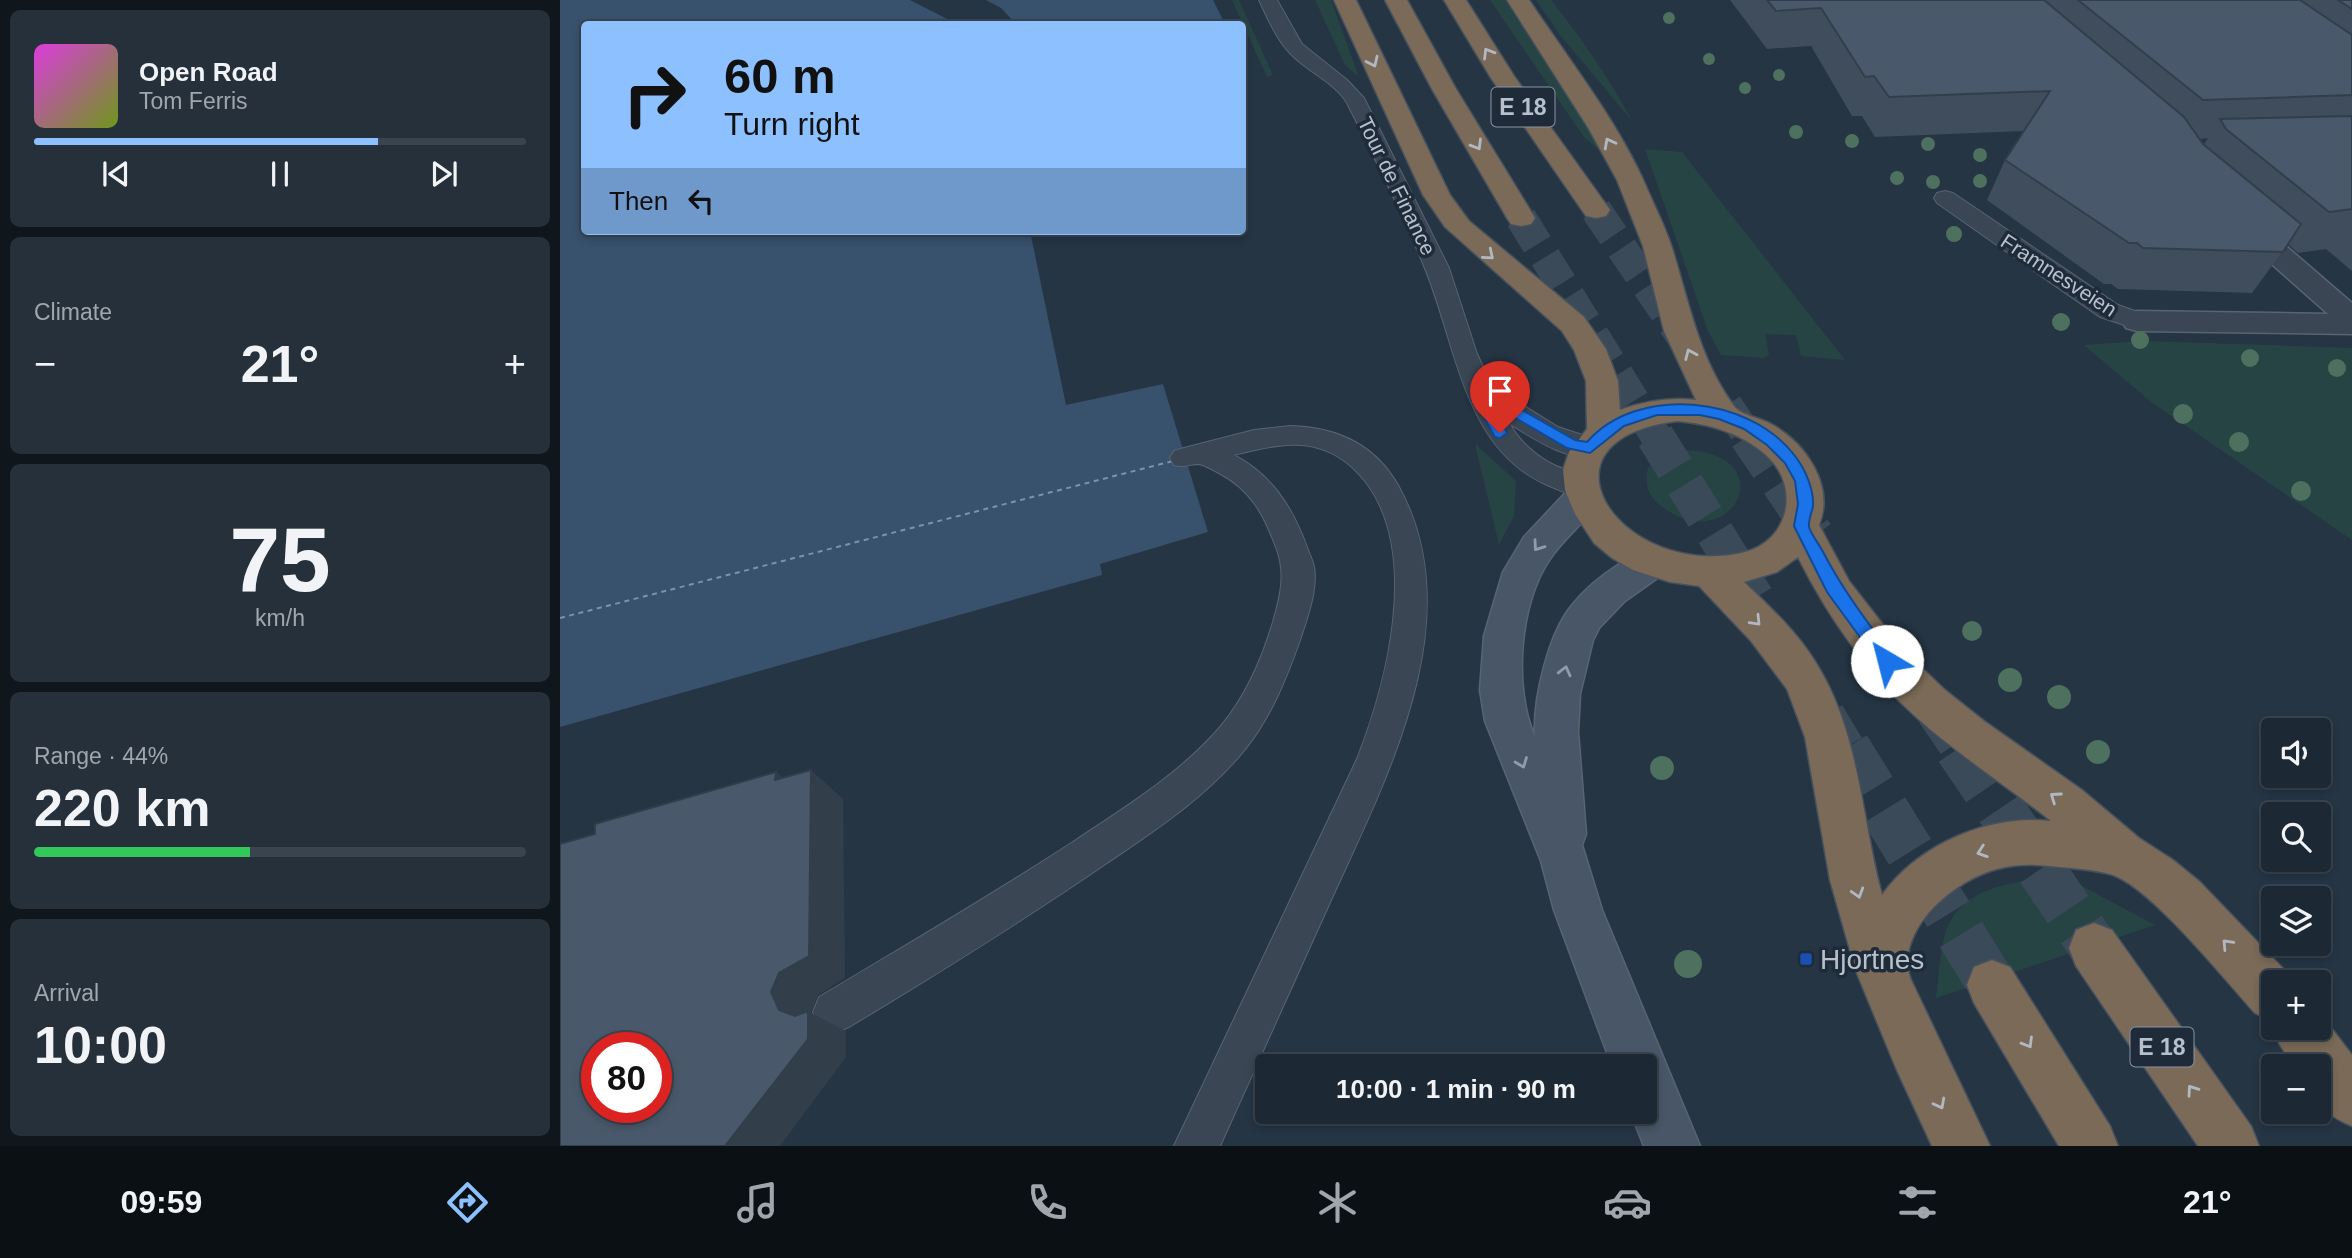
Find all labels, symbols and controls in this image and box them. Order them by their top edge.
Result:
one-way arrow [1483,48,1496,61]
icon: right [609,49,700,140]
text: 60 m [724,49,836,103]
one-way arrow [1365,55,1379,67]
text: Open Road [139,57,278,87]
text: Tom Ferris [139,88,248,114]
road number: E 18 [1492,88,1555,127]
text: Turn right [724,106,860,142]
street label: Tour de Finance [1354,113,1440,259]
one-way arrow [1469,137,1482,150]
one-way arrow [1604,137,1618,150]
icon: previous [97,155,135,193]
icon: pause [261,155,299,193]
icon: next [425,155,463,193]
icon: left [682,182,720,220]
text: Then [609,186,668,216]
street label: Framnesveien [1997,229,2121,321]
one-way arrow [1482,246,1494,259]
text: Climate [34,299,112,325]
text: 21° [241,335,319,393]
text: − [34,343,56,385]
text: + [504,343,526,385]
one-way arrow [1684,349,1698,362]
pin [1470,361,1530,433]
icon: arrive [1481,372,1519,410]
text: 75 [229,509,331,610]
one-way arrow [1534,538,1546,551]
text: km/h [255,605,305,631]
one-way arrow [1748,613,1761,626]
position arrow [1850,624,1924,698]
one-way arrow [1557,666,1571,678]
map controls [2261,718,2331,1124]
button: sound [2261,718,2331,788]
text: Range · 44% [34,743,168,769]
one-way arrow [1514,756,1528,768]
text: 220 km [34,779,210,837]
one-way arrow [2050,793,2063,805]
button: search [2261,802,2331,872]
one-way arrow [1977,844,1989,858]
button: layers [2261,886,2331,956]
one-way arrow [1849,887,1864,899]
one-way arrow [2223,939,2236,952]
place label: Hjortnes [1820,944,1924,975]
marker: Hjortnes [1798,951,1814,967]
button: + [2261,970,2331,1040]
text: Arrival [34,980,99,1006]
text: 10:00 [34,1016,167,1074]
road number: E 18 [2130,1028,2194,1066]
speed limit sign: 80 [581,1032,672,1123]
one-way arrow [2019,1036,2032,1049]
button: − [2261,1054,2331,1124]
text: 10:00 · 1 min · 90 m [1336,1074,1576,1104]
one-way arrow [2188,1085,2200,1098]
one-way arrow [1932,1097,1946,1109]
icon: directions [443,1178,492,1227]
icon: music [733,1178,782,1227]
icon: phone [1023,1178,1072,1227]
icon: climate [1313,1178,1362,1227]
icon: car [1603,1178,1652,1227]
icon: filters [1893,1178,1942,1227]
text: 09:59 [120,1184,202,1220]
text: 21° [2183,1184,2232,1220]

